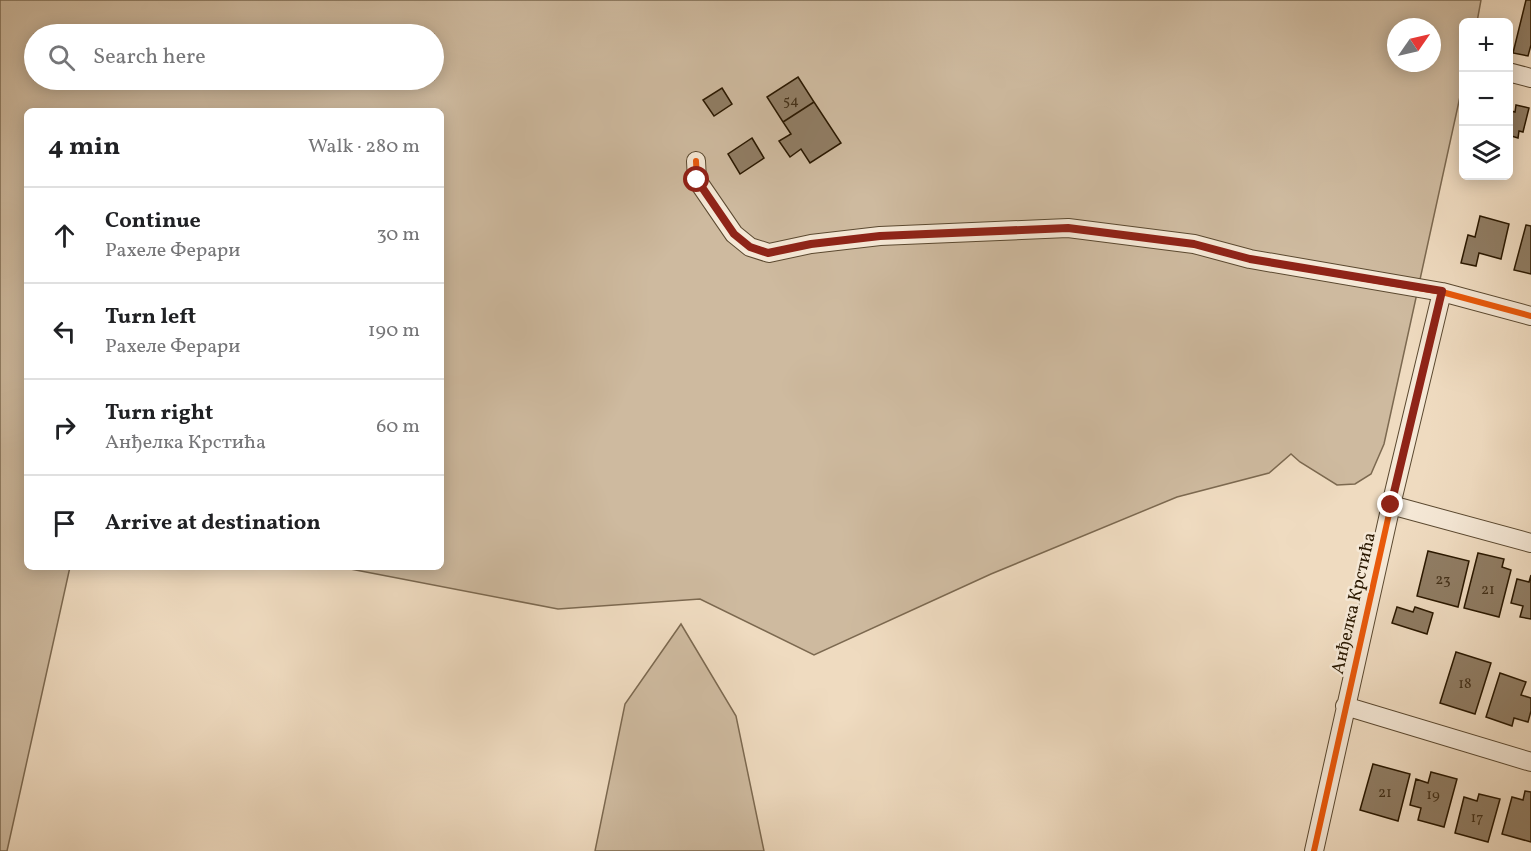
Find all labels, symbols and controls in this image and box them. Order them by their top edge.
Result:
north arrow [1387,18,1441,72]
map controls [1459,18,1513,180]
button: + [1459,18,1513,72]
search box [24,24,444,90]
icon: search [45,41,78,74]
text: Search here [93,42,206,73]
button: − [1459,72,1513,126]
house number: 54 [783,91,799,112]
button: layers [1459,126,1513,180]
text: 4 min [48,129,120,165]
text: Walk · 280 m [308,133,420,161]
route start [683,166,709,192]
text: Continue [105,206,201,237]
icon: ahead [48,219,81,252]
text: 30 m [376,221,420,249]
text: Рахеле Ферари [105,237,240,265]
text: Turn left [105,302,196,333]
icon: left [48,315,81,348]
text: 190 m [368,317,420,345]
text: Рахеле Ферари [105,333,240,361]
text: Turn right [105,398,213,429]
icon: right [48,411,81,444]
text: 60 m [376,413,420,441]
text: Анђелка Крстића [105,429,266,457]
route end [1377,491,1403,517]
icon: arrive [48,507,81,540]
text: Arrive at destination [105,508,321,539]
street label: Анђелка Крстића [1326,530,1383,677]
house number: 23 [1435,570,1451,591]
house number: 21 [1481,580,1495,601]
house number: 18 [1458,674,1472,695]
house number: 21 [1378,783,1392,804]
house number: 19 [1426,785,1440,806]
house number: 17 [1470,808,1484,829]

